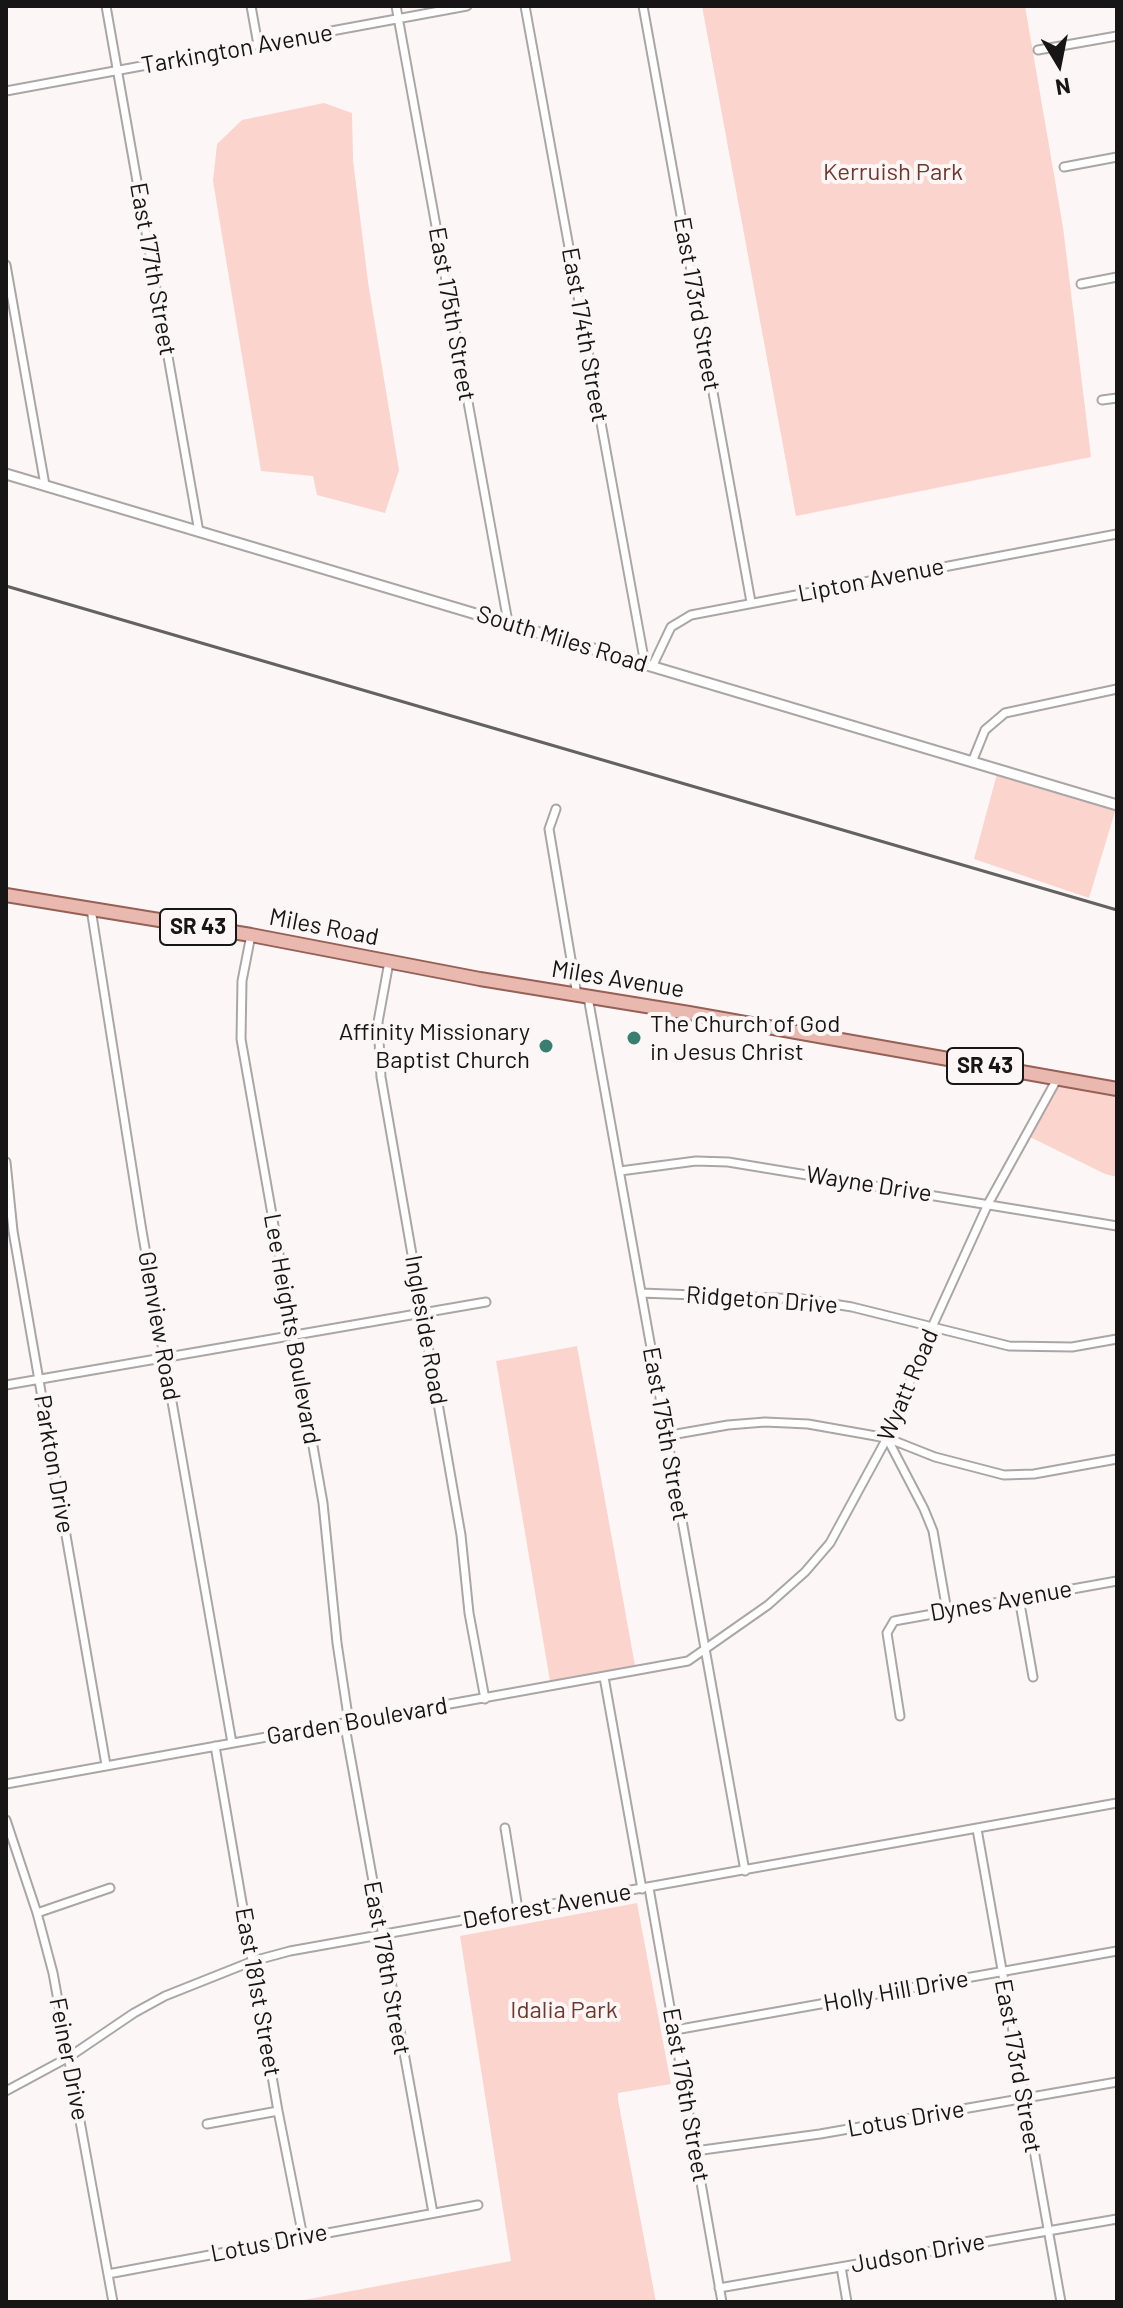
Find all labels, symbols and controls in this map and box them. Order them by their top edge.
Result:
street label: Tarkington Avenue [139,18,335,80]
north arrow [1019,24,1099,104]
text: N [1054,74,1073,102]
park label: Kerruish Park [823,158,963,186]
street label: East 177th Street [124,180,182,358]
street label: East 173rd Street [668,215,726,393]
street label: East 175th Street [423,225,481,403]
street label: East 174th Street [555,245,615,425]
street label: Lipton Avenue [795,552,947,608]
street label: South Miles Road [473,599,651,679]
street label: Miles Road [267,902,381,952]
road number: SR 43 [160,909,236,945]
street label: Miles Avenue [550,954,686,1004]
place label: The Church of God in Jesus Christ [650,1010,840,1066]
place label: Affinity Missionary Baptist Church [339,1018,530,1074]
marker: The Church of God in Jesus Christ [625,1029,643,1047]
marker: Affinity Missionary Baptist Church [537,1037,555,1055]
road number: SR 43 [947,1048,1023,1084]
street label: Wayne Drive [804,1160,934,1208]
street label: Lee Heights Boulevard [258,1211,326,1447]
street label: Glenview Road [132,1249,186,1403]
street label: Ingleside Road [399,1253,453,1407]
street label: Ridgeton Drive [685,1280,839,1320]
street label: Wyatt Road [871,1325,945,1445]
street label: East 175th Street [637,1345,695,1523]
street label: Parkton Drive [28,1393,80,1535]
street label: Dynes Avenue [928,1574,1074,1628]
street label: Garden Boulevard [264,1691,450,1751]
street label: Deforest Avenue [461,1877,633,1935]
street label: East 178th Street [358,1879,416,2057]
street label: East 181st Street [229,1905,287,2079]
street label: Holly Hill Drive [821,1964,971,2018]
street label: East 173rd Street [989,1977,1047,2155]
street label: Feiner Drive [43,1995,95,2123]
park label: Idalia Park [510,1996,618,2024]
street label: East 176th Street [657,2006,715,2184]
street label: Lotus Drive [845,2095,967,2143]
street label: Lotus Drive [208,2218,330,2268]
street label: Judson Drive [849,2227,987,2279]

